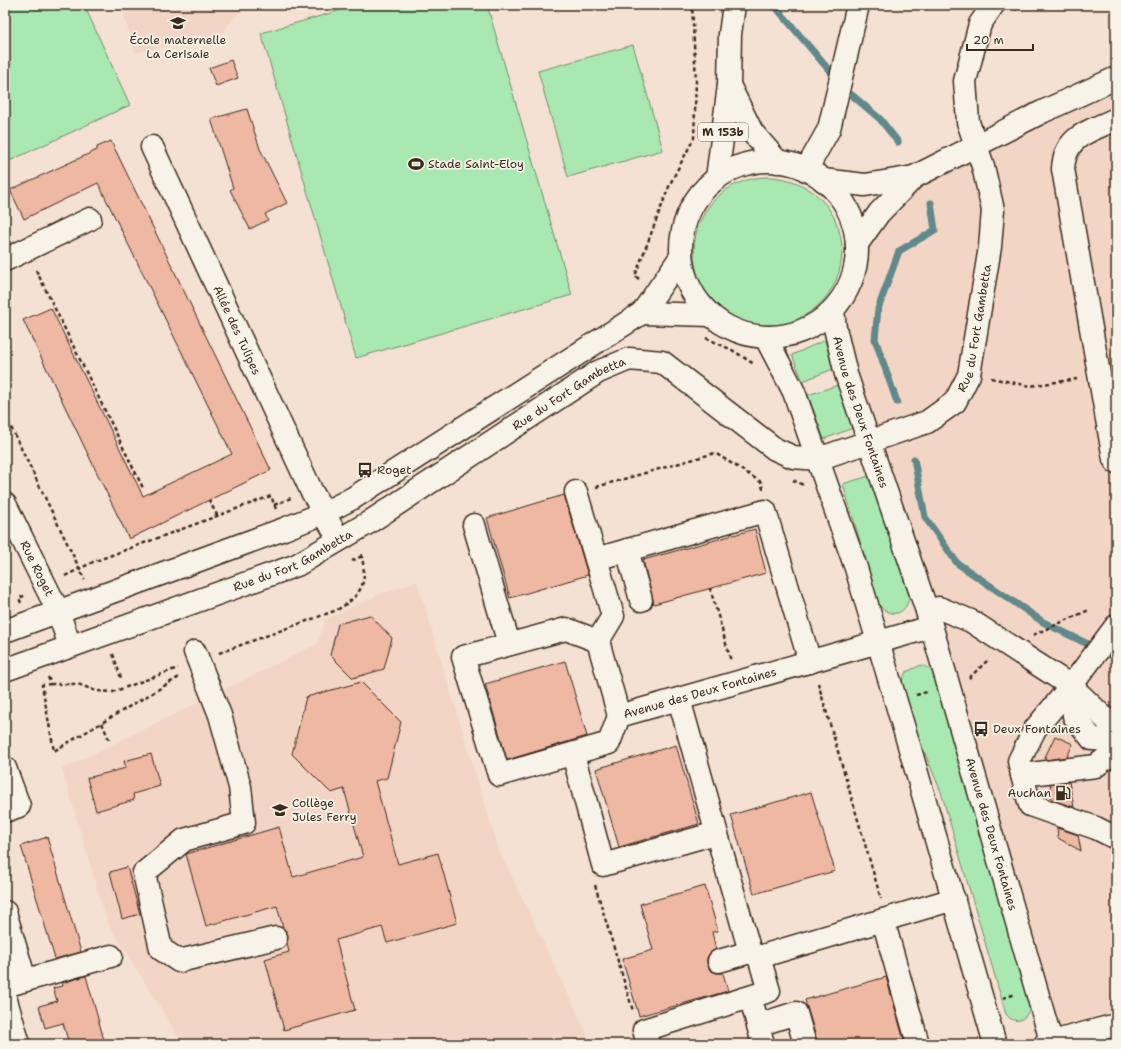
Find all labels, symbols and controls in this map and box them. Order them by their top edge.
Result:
school or university icon: École maternelle La Cerisaie [169,14,187,32]
scale bar [967,26,1033,52]
place label: École maternelle La Cerisaie [130,32,227,62]
text: 20 m [973,32,1004,48]
road number: M 153b [698,123,748,141]
sports icon: Stade Saint-Eloy [407,155,425,173]
place label: Stade Saint-Eloy [428,156,524,172]
street label: Rue du Fort Gambetta [954,263,995,395]
street label: Allée des Tulipes [209,283,265,378]
street label: Avenue des Deux Fontaines [829,334,892,490]
street label: Rue du Fort Gambetta [509,353,628,434]
bus stop icon: Roget [356,461,374,479]
place label: Roget [377,462,411,478]
street label: Rue du Fort Gambetta [231,526,356,595]
street label: Rue Roget [16,538,57,599]
street label: Avenue des Deux Fontaines [621,663,778,722]
bus stop icon: Deux Fontaines [972,720,990,738]
place label: Deux Fontaines [993,721,1081,737]
street label: Avenue des Deux Fontaines [962,756,1021,913]
fuel station icon: Auchan [1054,784,1072,802]
place label: Auchan [1007,785,1051,801]
place label: Collège Jules Ferry [292,795,357,825]
school or university icon: Collège Jules Ferry [271,801,289,819]

